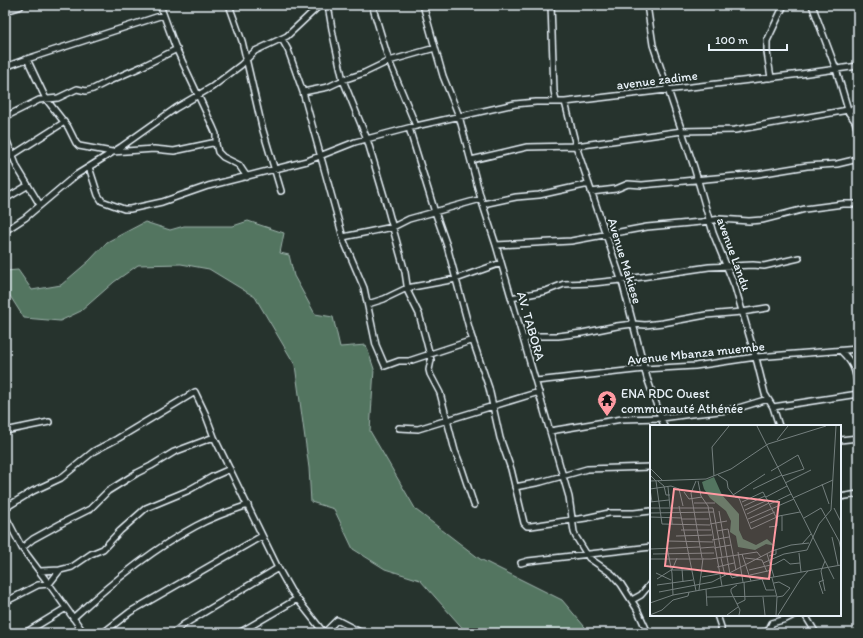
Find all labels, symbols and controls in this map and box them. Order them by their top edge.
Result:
scale bar [709,26,787,52]
text: 100 m [715,33,748,47]
street label: avenue zadime [616,68,698,92]
street label: avenue Landu [714,215,754,293]
street label: Avenue Makiese [605,216,645,306]
street label: AV. TABORA [514,290,548,363]
street label: Avenue Mbanza muembe [626,338,766,368]
place label: ENA RDC Ouest communauté Athénée [621,386,743,416]
temple icon: ENA RDC Ouest communauté Athénée [596,389,618,417]
inset map [650,425,841,616]

